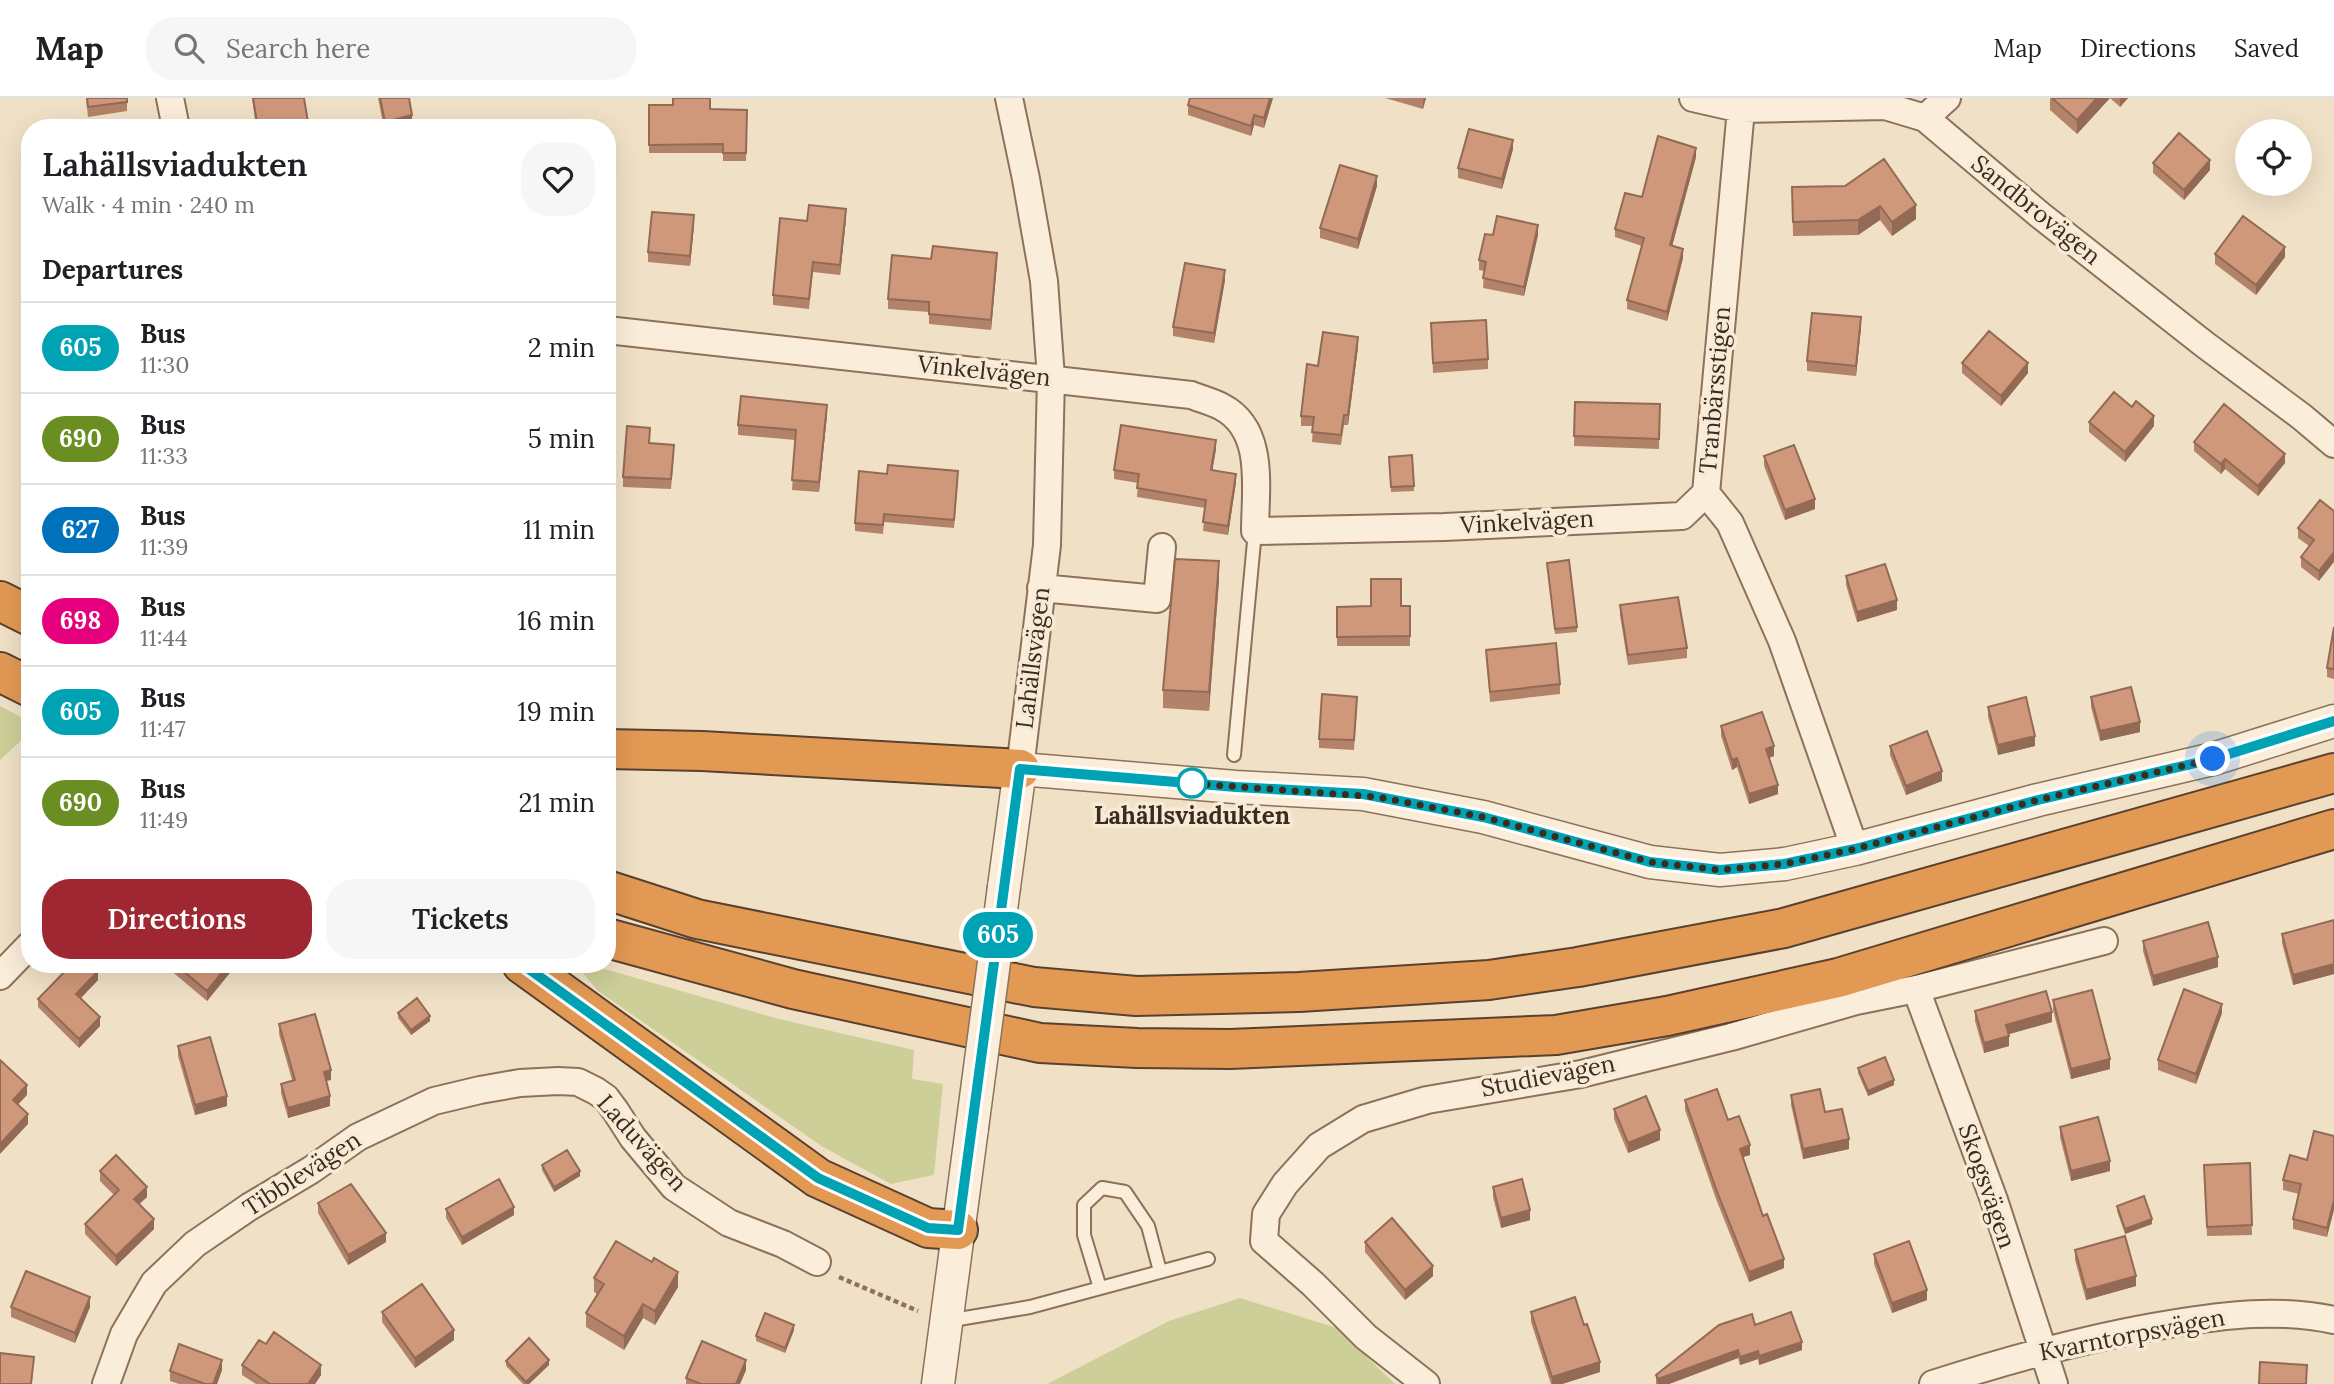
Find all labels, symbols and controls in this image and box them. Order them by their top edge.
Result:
search box [146,17,636,80]
text: Map [35,27,104,69]
icon: search [170,29,208,67]
text: Search here [226,32,370,65]
text: Map [1993,33,2042,64]
text: Directions [2080,33,2196,64]
text: Saved [2234,33,2299,64]
map controls [2235,119,2312,196]
button: locate [2235,119,2312,196]
button: heart [521,142,595,216]
text: Lahällsviadukten [42,143,308,185]
street label: Sandbrovägen [1965,148,2107,271]
text: Walk · 4 min · 240 m [42,190,255,219]
text: Departures [42,253,183,286]
street label: Tranbärsstigen [1692,305,1737,475]
text: Bus [140,317,186,350]
text: 2 min [528,331,595,364]
text: 605 [59,332,102,363]
street label: Vinkelvägen [915,348,1052,393]
text: 11:30 [140,350,190,379]
text: Bus [140,408,186,441]
text: 5 min [528,422,595,455]
text: 690 [59,423,102,454]
text: 11:33 [140,441,188,470]
text: Bus [140,499,186,532]
street label: Vinkelvägen [1458,503,1595,541]
text: 11 min [523,513,595,546]
text: 627 [62,514,99,545]
text: 11:39 [140,532,189,561]
street label: Lahällsvägen [1008,585,1057,731]
text: Bus [140,590,186,623]
text: 16 min [517,604,595,637]
text: 698 [60,605,101,636]
text: 11:44 [140,623,187,652]
text: Bus [140,681,186,714]
text: 19 min [517,695,595,728]
text: 605 [59,696,102,727]
text: 11:47 [140,714,186,743]
your location [2195,741,2230,776]
marker: Lahällsviadukten [1177,768,1207,798]
text: Bus [140,772,186,805]
text: 21 min [518,786,595,819]
text: 690 [59,787,102,818]
place label: Lahällsviadukten [1094,800,1290,831]
text: 11:49 [140,805,188,834]
button: Directions [42,879,312,959]
button: Tickets [326,879,595,959]
line badge: 605 [958,912,1038,958]
text: 605 [977,919,1019,950]
street label: Studievägen [1478,1047,1618,1104]
street label: Laduvägen [591,1088,694,1198]
street label: Skogsvägen [1952,1119,2023,1252]
street label: Tibblevägen [237,1124,367,1223]
street label: Kvarntorpsvägen [2036,1301,2227,1368]

